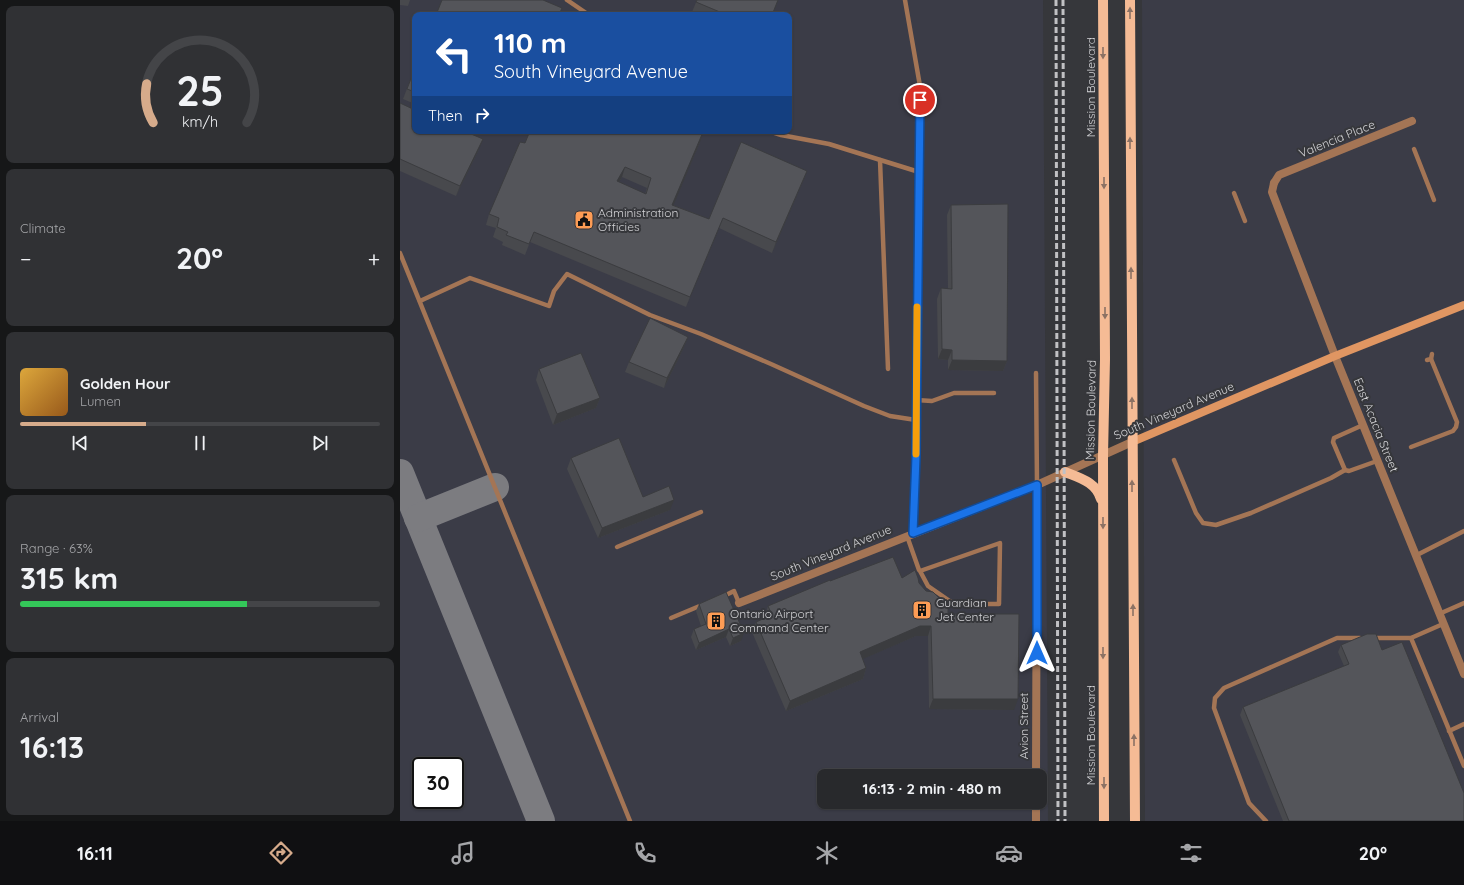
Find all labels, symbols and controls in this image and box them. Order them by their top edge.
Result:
one-way arrow [1127,6,1133,19]
text: 110 m [494,25,567,60]
icon: left [428,28,480,80]
street label: Mission Boulevard [1083,37,1098,137]
one-way arrow [1100,47,1106,60]
text: South Vineyard Avenue [494,60,688,83]
text: 25 [176,63,224,115]
pin [903,83,937,117]
icon: arrive [909,89,931,111]
icon: right [471,104,493,126]
text: Then [428,106,463,125]
text: km/h [182,112,218,130]
street label: Valencia Place [1296,116,1377,161]
one-way arrow [1127,136,1133,149]
one-way arrow [1101,177,1107,190]
place label: Administration Officies [598,205,678,234]
public building icon: Administration Officies [573,209,595,231]
text: Climate [20,220,66,236]
text: 20° [176,239,223,277]
text: − [20,245,31,273]
text: + [368,245,380,273]
one-way arrow [1128,266,1134,279]
one-way arrow [1102,307,1108,320]
street label: Mission Boulevard [1082,360,1099,460]
text: Golden Hour [80,374,171,393]
street label: East Acacia Street [1351,375,1402,474]
street label: South Vineyard Avenue [1111,378,1236,443]
text: Lumen [80,393,121,409]
one-way arrow [1129,396,1135,409]
icon: previous [69,432,91,454]
icon: pause [189,432,211,454]
icon: next [309,432,331,454]
one-way arrow [1129,479,1135,492]
one-way arrow [1100,517,1106,530]
street label: South Vineyard Avenue [768,521,894,584]
text: Range · 63% [20,540,93,556]
text: 315 km [20,559,118,597]
place label: Guardian Jet Center [936,595,994,624]
building icon: Guardian Jet Center [911,599,933,621]
one-way arrow [1130,603,1136,616]
place label: Ontario Airport Command Center [730,606,829,635]
building icon: Ontario Airport Command Center [705,610,727,632]
position arrow [1016,632,1058,674]
one-way arrow [1100,647,1106,660]
street label: Mission Boulevard [1083,685,1098,785]
street label: Avion Street [1016,693,1031,759]
text: Arrival [20,709,59,725]
text: 16:13 [20,728,84,766]
one-way arrow [1131,733,1137,746]
speed limit sign: 30 [412,757,464,809]
one-way arrow [1101,777,1107,790]
text: 16:13 · 2 min · 480 m [863,779,1001,798]
icon: directions [267,839,295,867]
icon: music [449,839,477,867]
icon: phone [631,839,659,867]
icon: climate [813,839,841,867]
icon: car [995,839,1023,867]
icon: filters [1177,839,1205,867]
text: 16:11 [77,842,113,865]
text: 20° [1359,842,1387,865]

